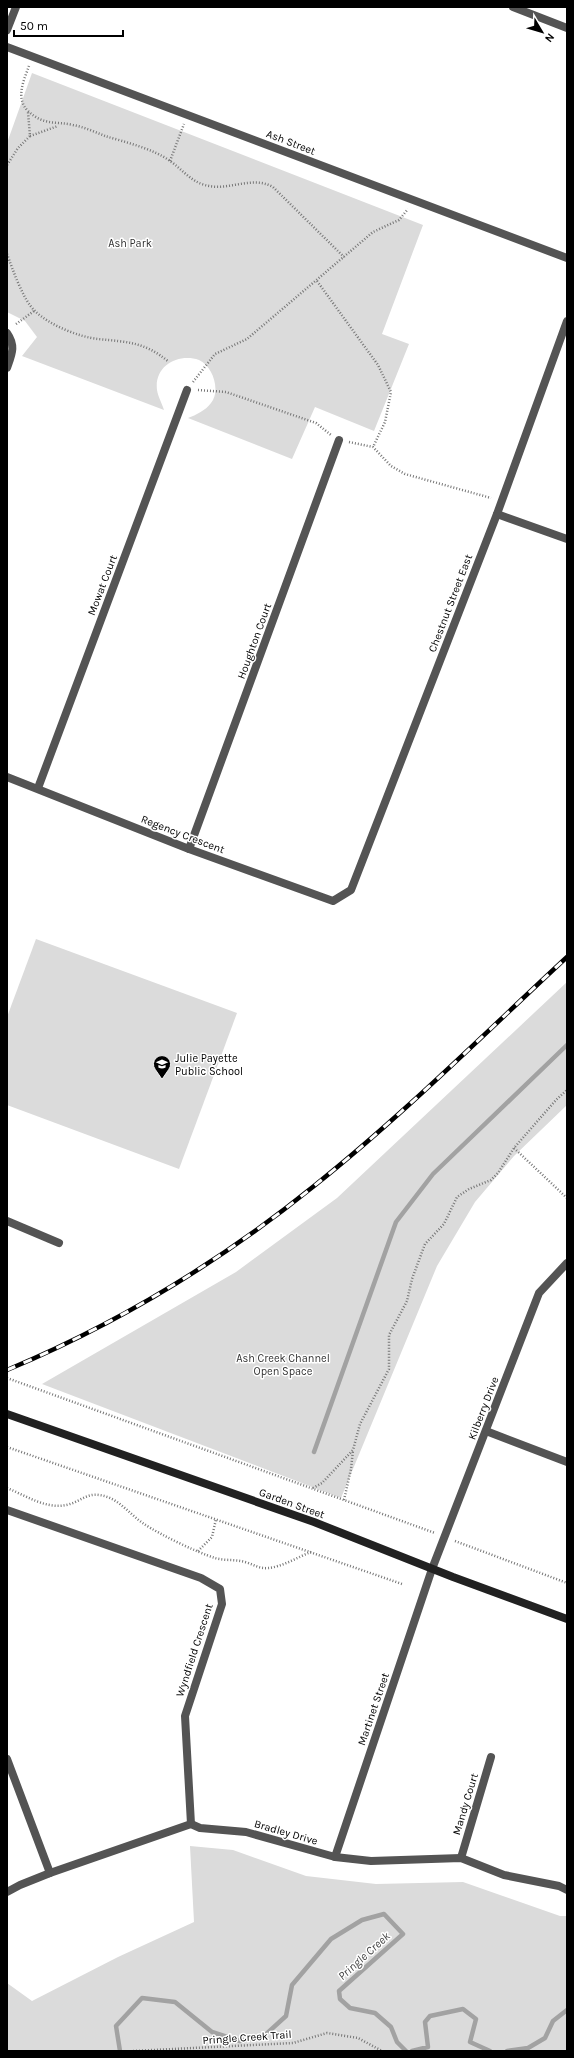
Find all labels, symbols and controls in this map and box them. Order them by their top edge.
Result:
scale bar [14,12,123,38]
north arrow [522,12,562,52]
text: 50 m [20,19,48,33]
text: N [542,31,557,45]
street label: Ash Street [264,127,317,158]
park label: Ash Park [108,237,152,250]
street label: Chestnut Street East [426,552,475,654]
street label: Mowat Court [85,553,120,617]
street label: Houghton Court [235,601,274,681]
street label: Regency Crescent [139,813,226,856]
place label: Julie Payette Public School [175,1052,243,1078]
school or university icon: Julie Payette Public School [152,1054,172,1079]
park label: Ash Creek Channel Open Space [236,1352,330,1378]
street label: Kilberry Drive [465,1374,502,1442]
street label: Garden Street [257,1486,326,1521]
street label: Wyndfield Crescent [173,1602,216,1698]
street label: Martinet Street [355,1671,392,1747]
street label: Mandy Court [450,1772,481,1837]
street label: Bradley Drive [253,1817,319,1848]
water label: Pringle Creek [335,1928,394,1983]
street label: Pringle Creek Trail [202,2028,292,2047]

